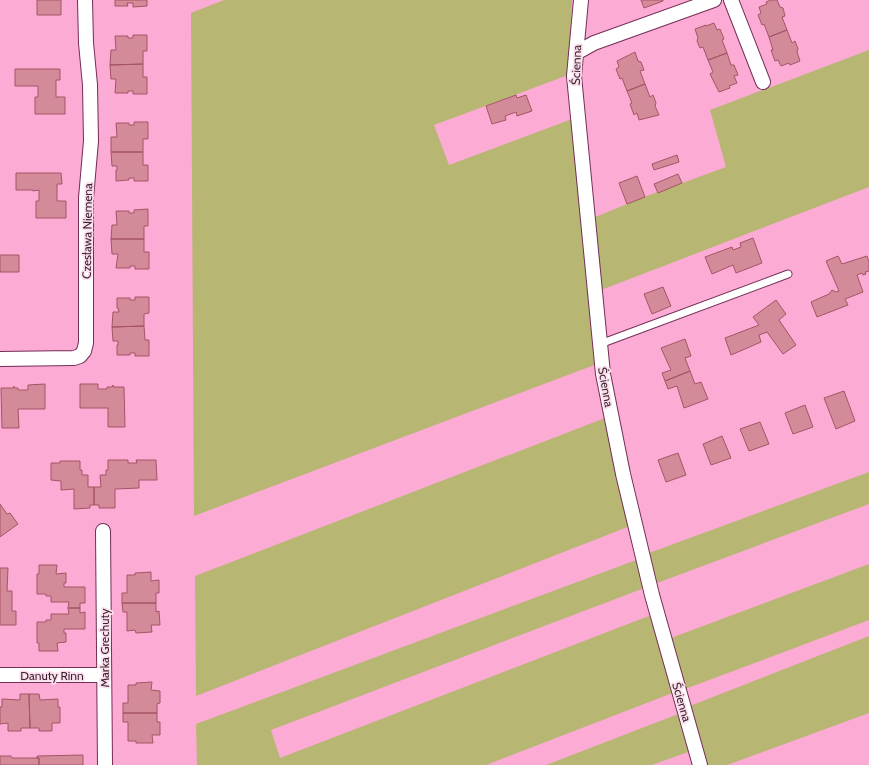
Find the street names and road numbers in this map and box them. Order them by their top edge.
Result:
street label: Ścienna [568,44,584,85]
street label: Czesława Niemena [79,183,95,279]
street label: Ścienna [595,366,617,408]
street label: Marka Grechuty [97,608,112,688]
street label: Danuty Rinn [20,668,84,683]
street label: Ścienna [669,681,695,724]

